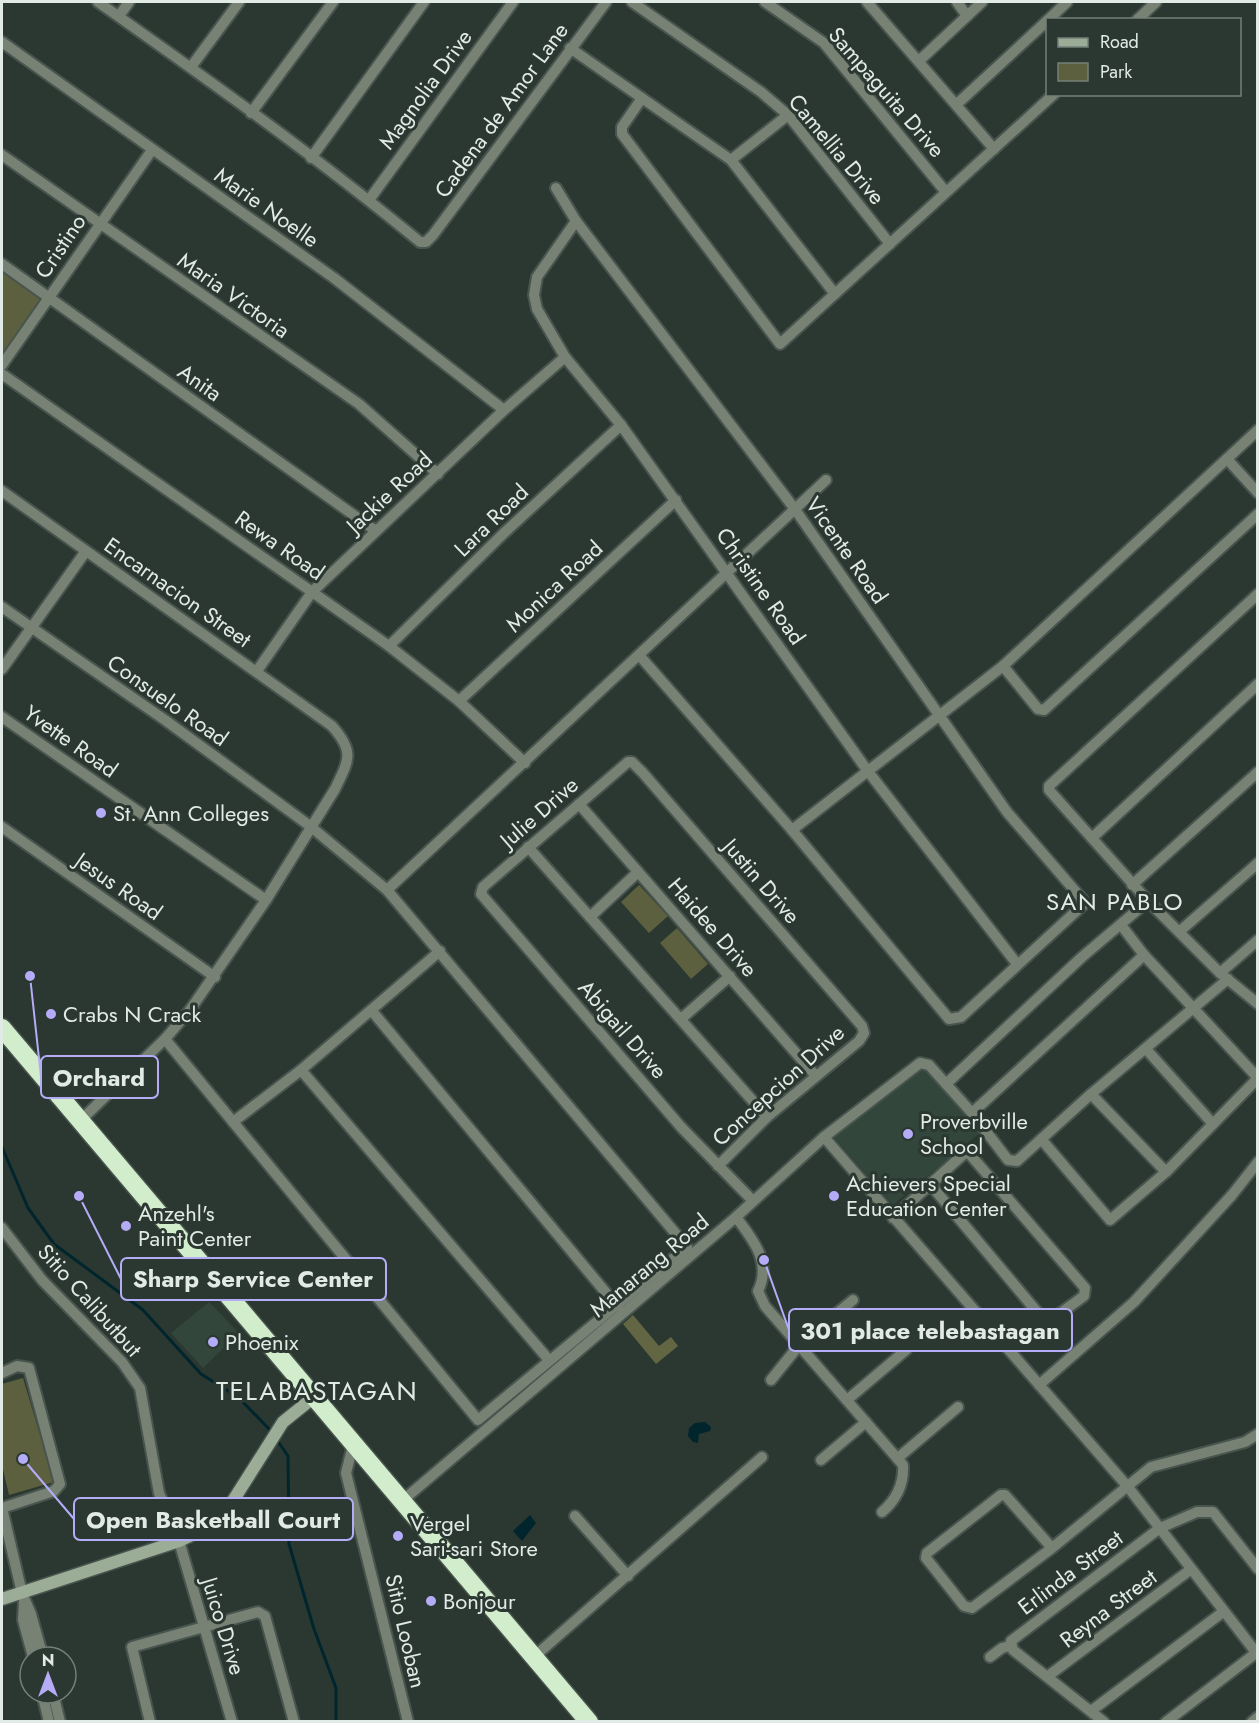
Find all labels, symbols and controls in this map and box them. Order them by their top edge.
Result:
street label: Cadena de Amor Lane [426,16,576,204]
legend [1046,18,1241,96]
street label: Sampaguita Drive [821,20,953,164]
street label: Magnolia Drive [371,22,479,156]
text: Road [1100,29,1139,55]
text: Park [1100,59,1132,85]
street label: Camellia Drive [781,87,893,211]
street label: Marie Noelle [208,159,326,255]
street label: Cristino [27,207,93,285]
street label: Maria Victoria [171,244,297,346]
street label: Anita [171,355,229,409]
street label: Jackie Road [337,444,439,542]
street label: Lara Road [447,476,535,564]
street label: Vicente Road [798,490,896,610]
street label: Rewa Road [229,502,331,588]
street label: Christine Road [709,521,813,651]
street label: Encarnacion Street [98,529,259,655]
street label: Monica Road [498,533,610,639]
street label: Consuelo Road [101,646,235,754]
street label: Yvette Road [17,697,125,785]
street label: Julie Drive [491,769,585,857]
place label: St. Ann Colleges [113,797,269,829]
marker: St. Ann Colleges [94,806,108,820]
street label: Justin Drive [714,829,808,931]
street label: Jesus Road [66,843,169,928]
street label: Haidee Drive [661,870,765,984]
district label: SAN PABLO [1046,884,1184,919]
street label: Abigail Drive [571,972,675,1086]
place label: Crabs N Crack [63,998,202,1030]
marker: Crabs N Crack [44,1007,58,1021]
street label: Concepcion Drive [705,1017,851,1153]
callout: Orchard [41,1056,158,1098]
text: Orchard [53,1060,145,1095]
place label: Proverbville School [920,1105,1028,1162]
marker: Proverbville School [901,1127,915,1141]
place label: Achievers Special Education Center [846,1167,1011,1224]
marker: Achievers Special Education Center [827,1189,841,1203]
place label: Anzehl's Paint Center [138,1197,252,1254]
street label: Manarang Road [582,1206,716,1324]
marker: Anzehl's Paint Center [119,1219,133,1233]
street label: Sitio Calibutbut [30,1236,150,1364]
callout: Sharp Service Center [121,1258,386,1300]
text: Sharp Service Center [133,1261,373,1296]
callout: 301 place telebastagan [789,1309,1072,1351]
text: 301 place telebastagan [800,1313,1060,1348]
place label: Phoenix [225,1326,299,1358]
marker: Phoenix [206,1335,220,1349]
district label: TELABASTAGAN [216,1372,418,1410]
callout: Open Basketball Court [74,1498,353,1540]
text: Open Basketball Court [86,1502,340,1537]
place label: Vergel Sari-sari Store [410,1507,538,1564]
street label: Erlinda Street [1011,1521,1130,1622]
marker: Vergel Sari-sari Store [391,1529,405,1543]
street label: Reyna Street [1053,1560,1164,1655]
street label: Juico Drive [193,1570,254,1679]
street label: Sitio Looban [377,1571,435,1691]
place label: Bonjour [443,1585,516,1617]
marker: Bonjour [424,1594,438,1608]
north arrow [18,1645,78,1705]
text: N [42,1649,54,1672]

